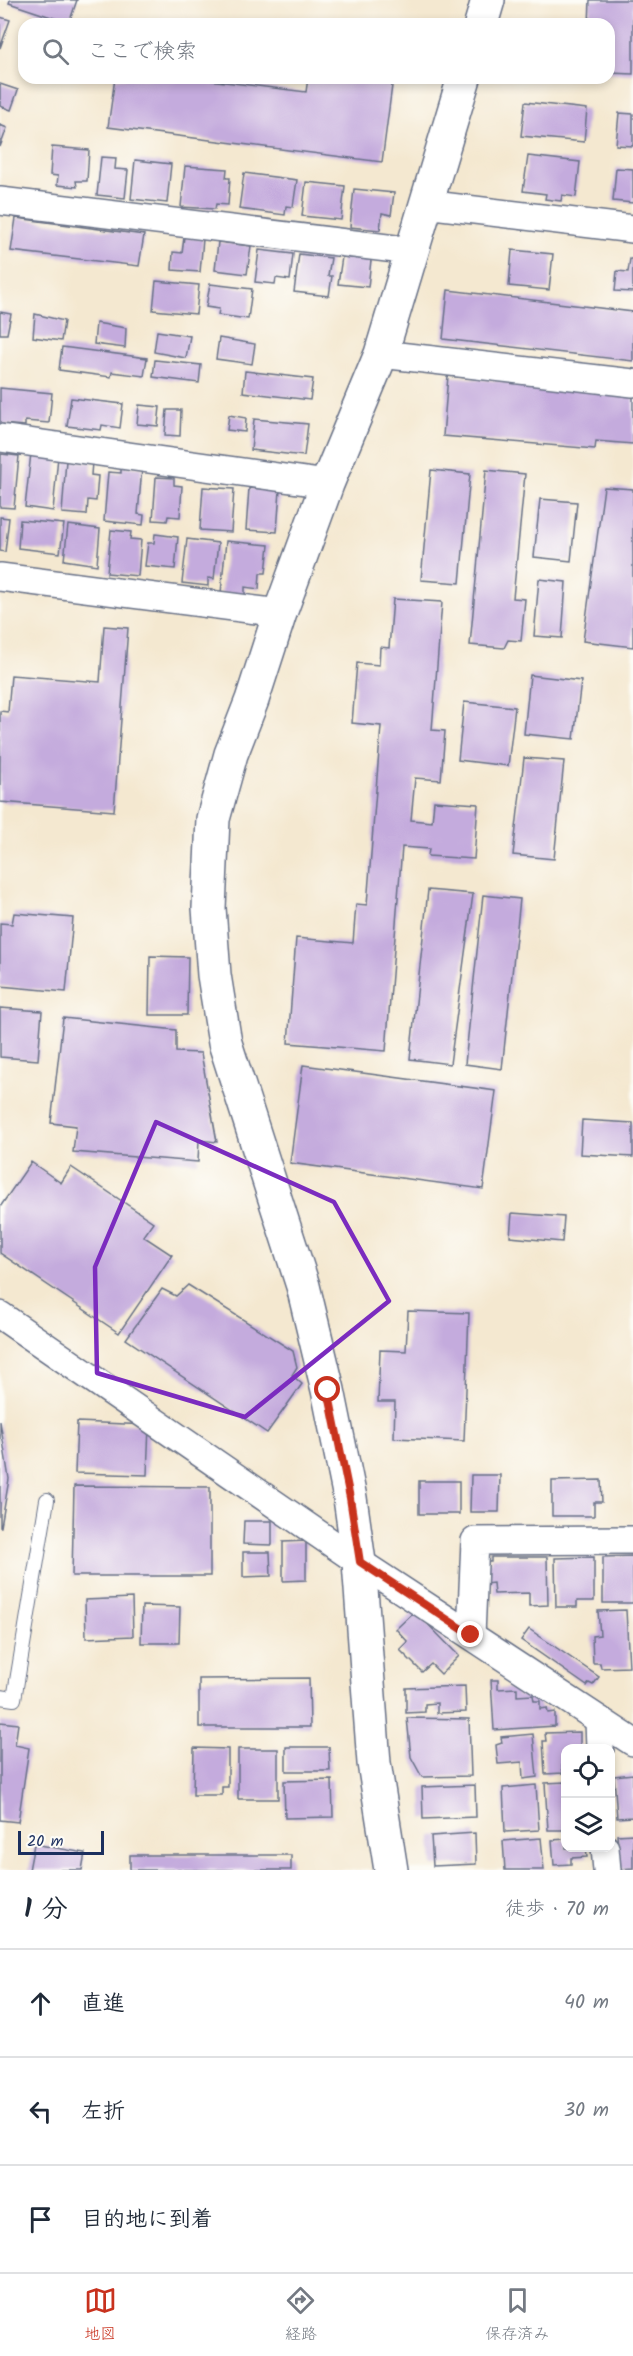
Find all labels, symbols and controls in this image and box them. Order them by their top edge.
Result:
search box [18,18,615,84]
icon: search [39,35,72,68]
text: ここで検索 [87,35,197,70]
route start [314,1376,340,1402]
route end [457,1621,483,1647]
map controls [561,1744,615,1852]
button: locate [561,1744,615,1798]
button: layers [561,1798,615,1852]
scale bar [18,1828,104,1856]
text: 20 m [27,1829,63,1854]
text: 1 分 [24,1889,68,1931]
text: 徒歩 · 70 m [505,1894,609,1926]
icon: ahead [24,1987,57,2020]
text: 直進 [81,1987,125,2022]
text: 40 m [564,1987,609,2019]
icon: left [24,2095,57,2128]
text: 左折 [81,2095,125,2130]
text: 30 m [564,2095,609,2127]
icon: arrive [24,2203,57,2236]
text: 目的地に到着 [81,2203,213,2238]
tab: 地図 [84,2284,117,2347]
tab: 経路 [284,2284,317,2347]
tab: 保存済み [485,2284,549,2347]

